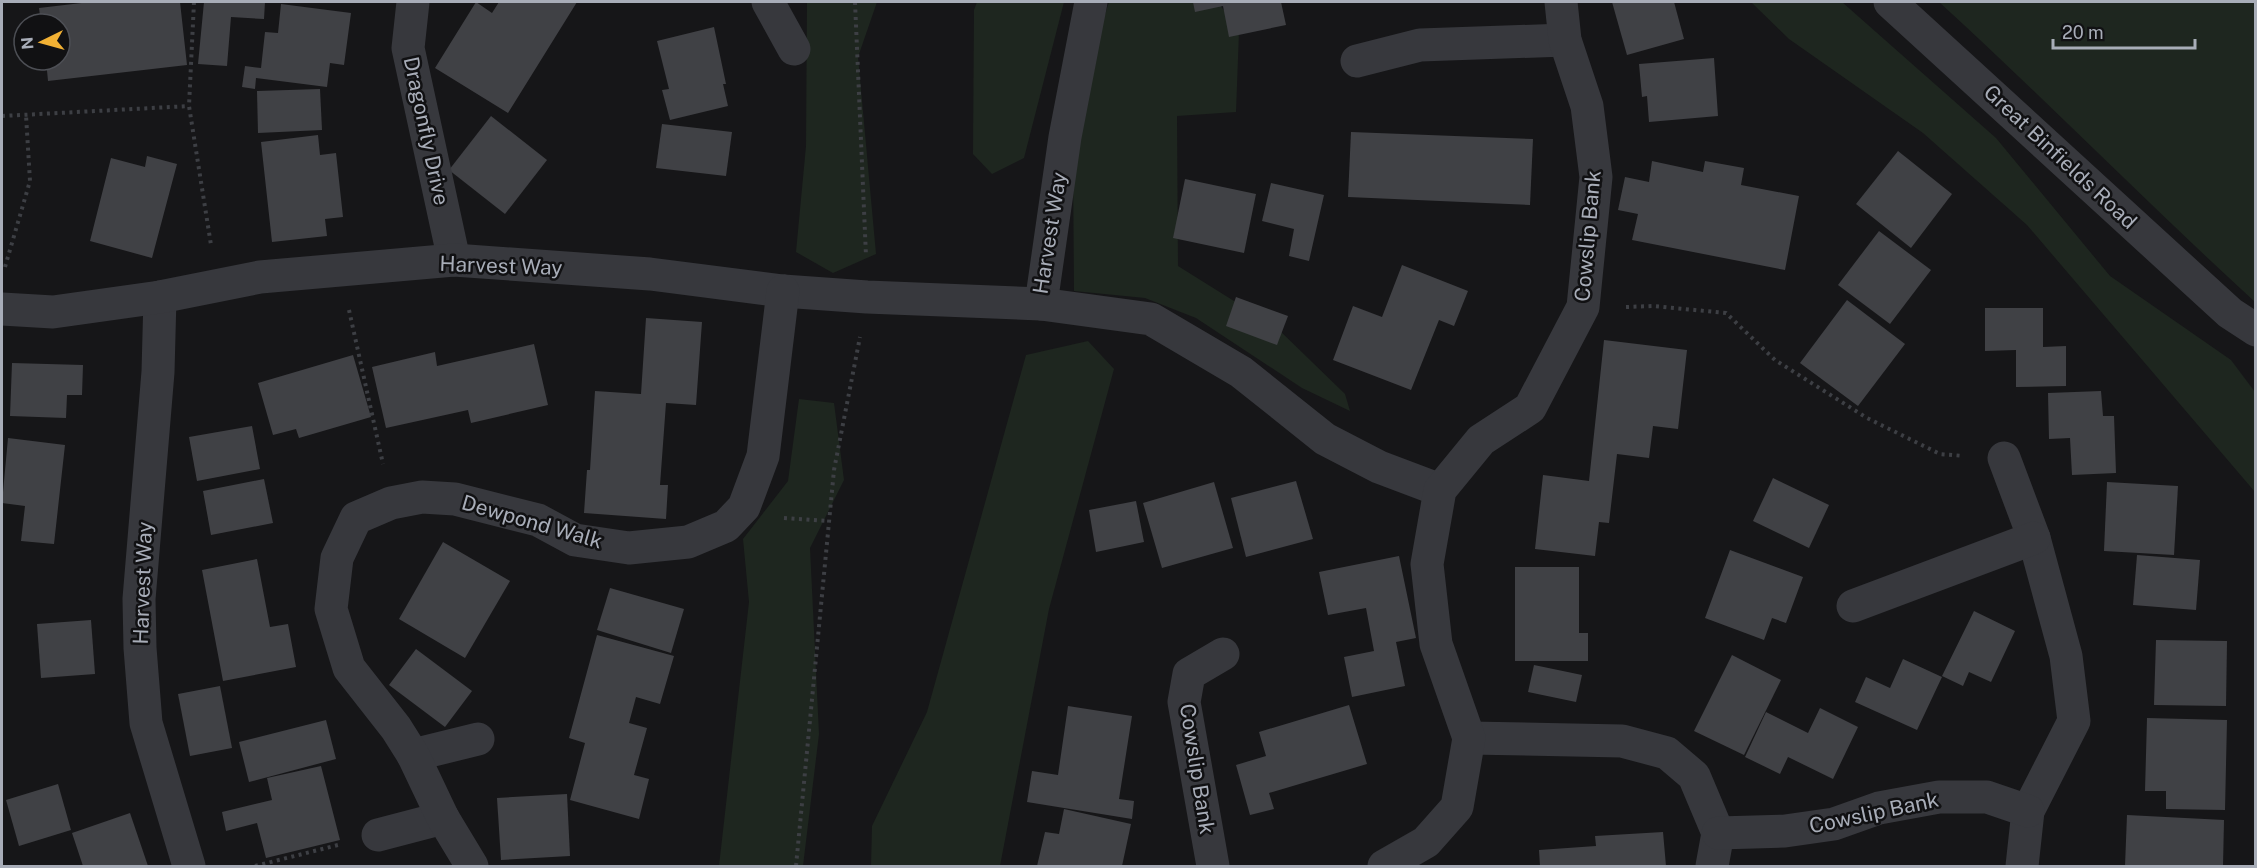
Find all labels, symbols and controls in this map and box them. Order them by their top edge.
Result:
north arrow [12,12,72,72]
scale bar [2053,12,2196,50]
text: 20 m [2062,22,2104,43]
text: N [18,36,38,50]
street label: Dragonfly Drive [399,54,454,207]
street label: Great Binfields Road [1979,79,2142,234]
street label: Cowslip Bank [1569,169,1606,303]
street label: Harvest Way [1028,170,1071,296]
street label: Harvest Way [439,251,563,280]
street label: Dewpond Walk [459,490,606,554]
street label: Harvest Way [128,521,157,645]
street label: Cowslip Bank [1175,702,1220,836]
street label: Cowslip Bank [1807,787,1941,838]

